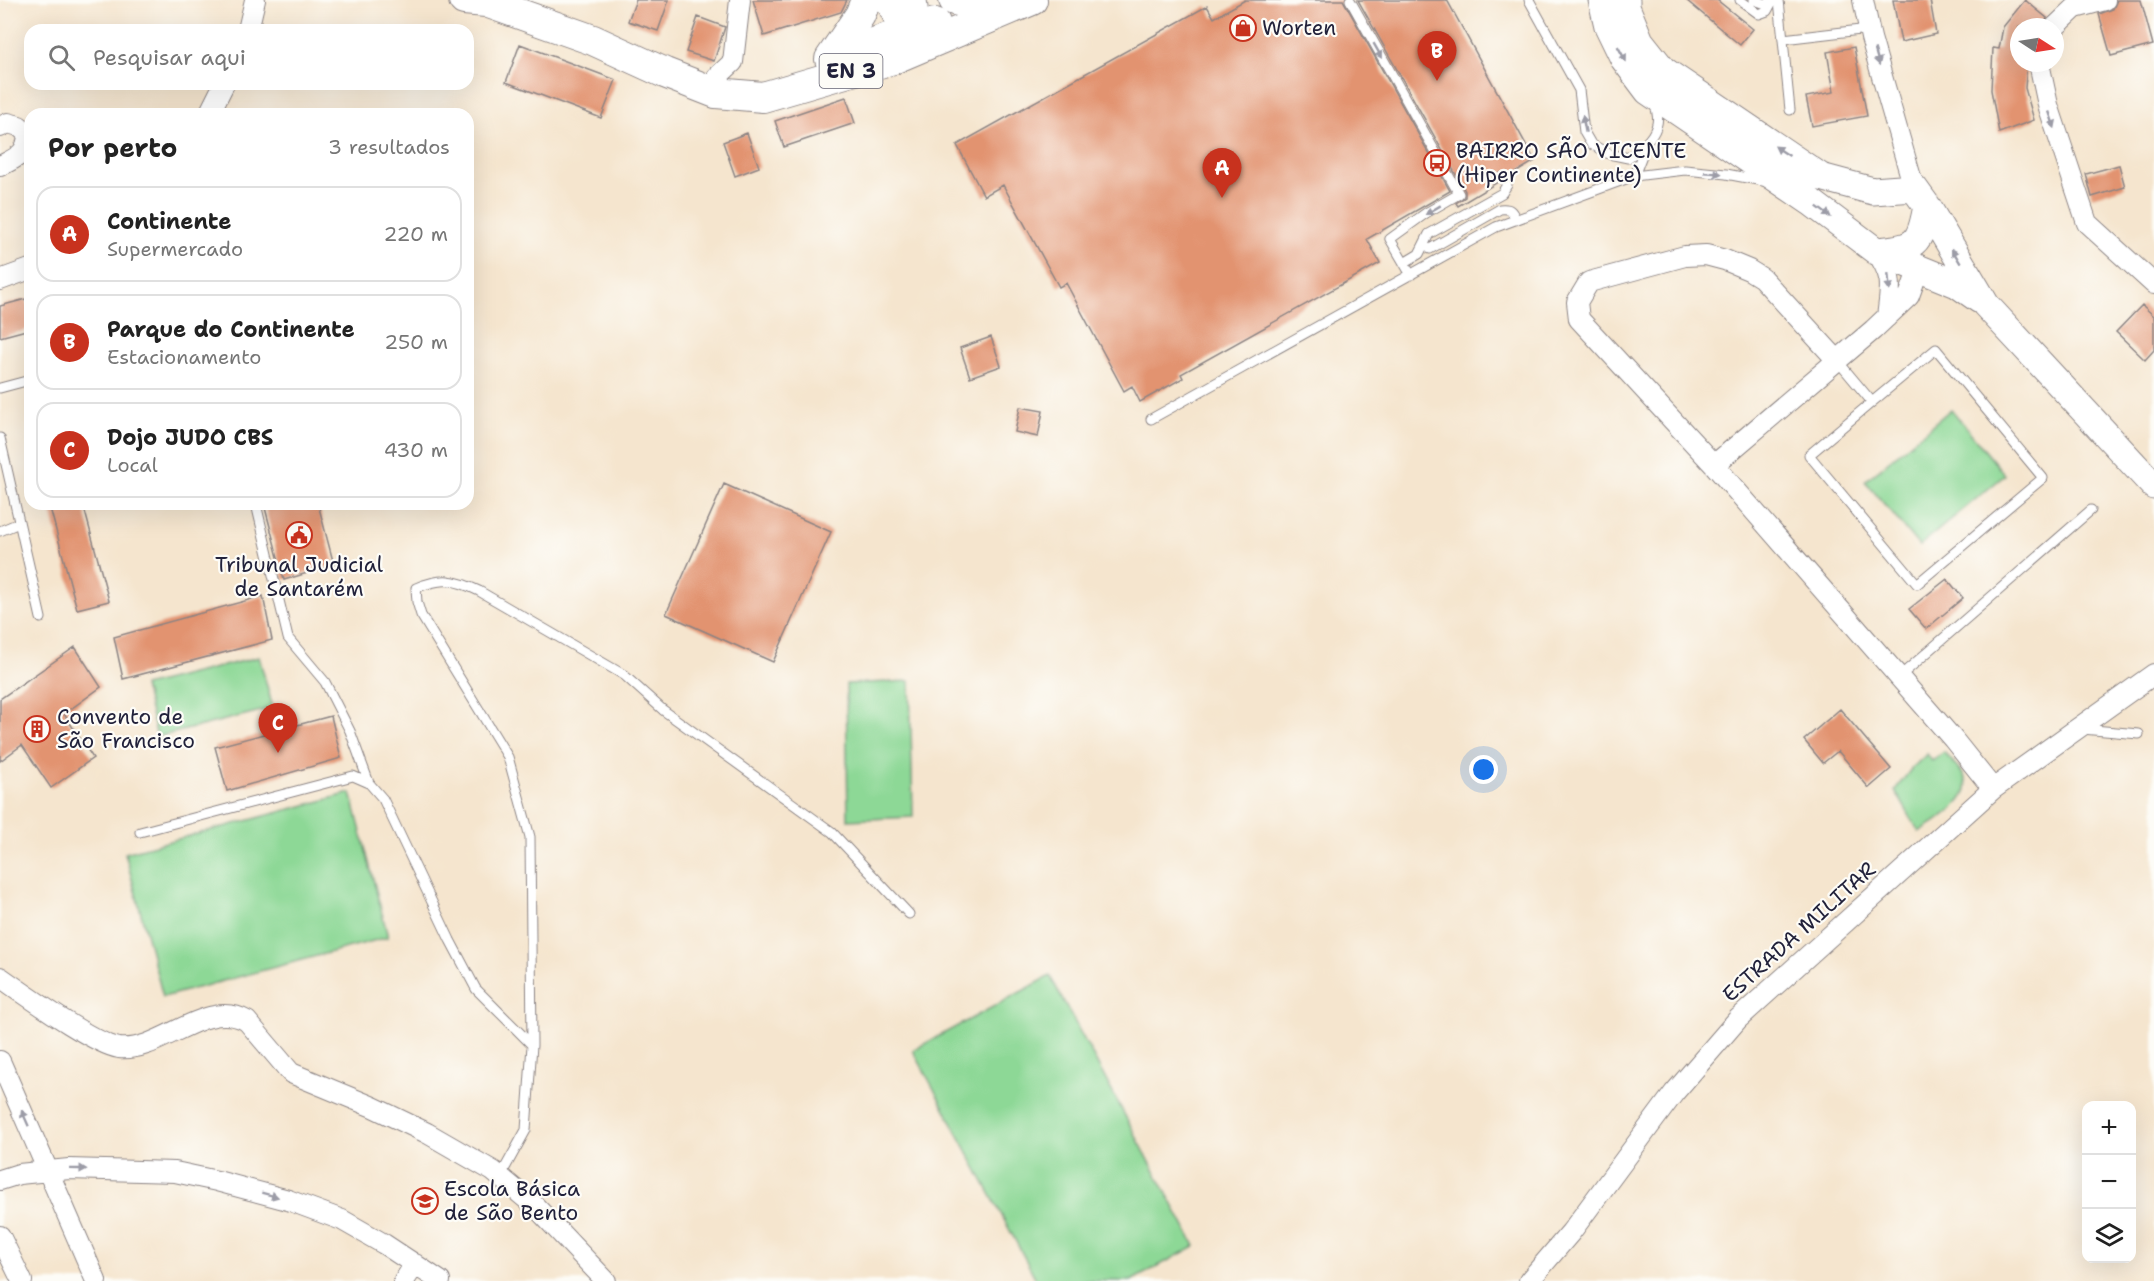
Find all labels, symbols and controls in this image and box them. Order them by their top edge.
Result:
shop icon: Worten [1228,13,1258,43]
place label: Worten [1262,14,1336,42]
north arrow [2010,18,2064,72]
search box [24,24,474,90]
pin: B [1418,32,1456,81]
icon: search [45,41,78,74]
text: Pesquisar aqui [93,43,246,72]
one-way arrow [1373,43,1383,60]
one-way arrow [1617,46,1627,63]
one-way arrow [1873,48,1882,66]
road number: EN 3 [820,54,882,88]
one-way arrow [2048,111,2058,129]
one-way arrow [1579,114,1588,133]
text: Por perto [48,130,177,165]
text: 3 resultados [328,134,450,160]
place label: BAIRRO SÃO VICENTE (Hiper Continente) [1456,136,1687,189]
one-way arrow [1774,146,1790,157]
pin: A [1202,148,1242,198]
bus stop icon: BAIRRO SÃO VICENTE (Hiper Continente) [1422,148,1452,178]
one-way arrow [1704,168,1723,178]
one-way arrow [1425,204,1441,215]
one-way arrow [1816,205,1831,217]
text: Continente [107,207,232,236]
text: A [62,221,77,247]
text: 220 m [384,221,448,247]
text: Supermercado [107,236,243,262]
one-way arrow [1951,248,1962,264]
one-way arrow [1884,273,1894,292]
text: Parque do Continente [107,315,355,344]
text: B [63,329,76,355]
text: 250 m [384,329,448,355]
text: Estacionamento [107,344,261,370]
text: Dojo JUDO CBS [107,423,273,452]
text: C [63,437,76,463]
text: 430 m [384,437,448,463]
text: Local [107,452,158,478]
public building icon: Tribunal Judicial de Santarém [284,520,314,550]
place label: Tribunal Judicial de Santarém [215,551,384,603]
place label: Convento de São Francisco [57,703,195,755]
pin: C [258,704,298,753]
building icon: Convento de São Francisco [22,714,52,744]
your location [1469,755,1498,784]
street label: ESTRADA MILITAR [1716,856,1882,1008]
map controls [2082,1101,2136,1263]
button: + [2082,1101,2136,1155]
one-way arrow [20,1108,30,1126]
button: − [2082,1155,2136,1209]
one-way arrow [69,1164,88,1174]
place label: Escola Básica de São Bento [444,1175,580,1227]
school or university icon: Escola Básica de São Bento [410,1186,440,1216]
one-way arrow [262,1191,280,1200]
button: layers [2082,1209,2136,1263]

